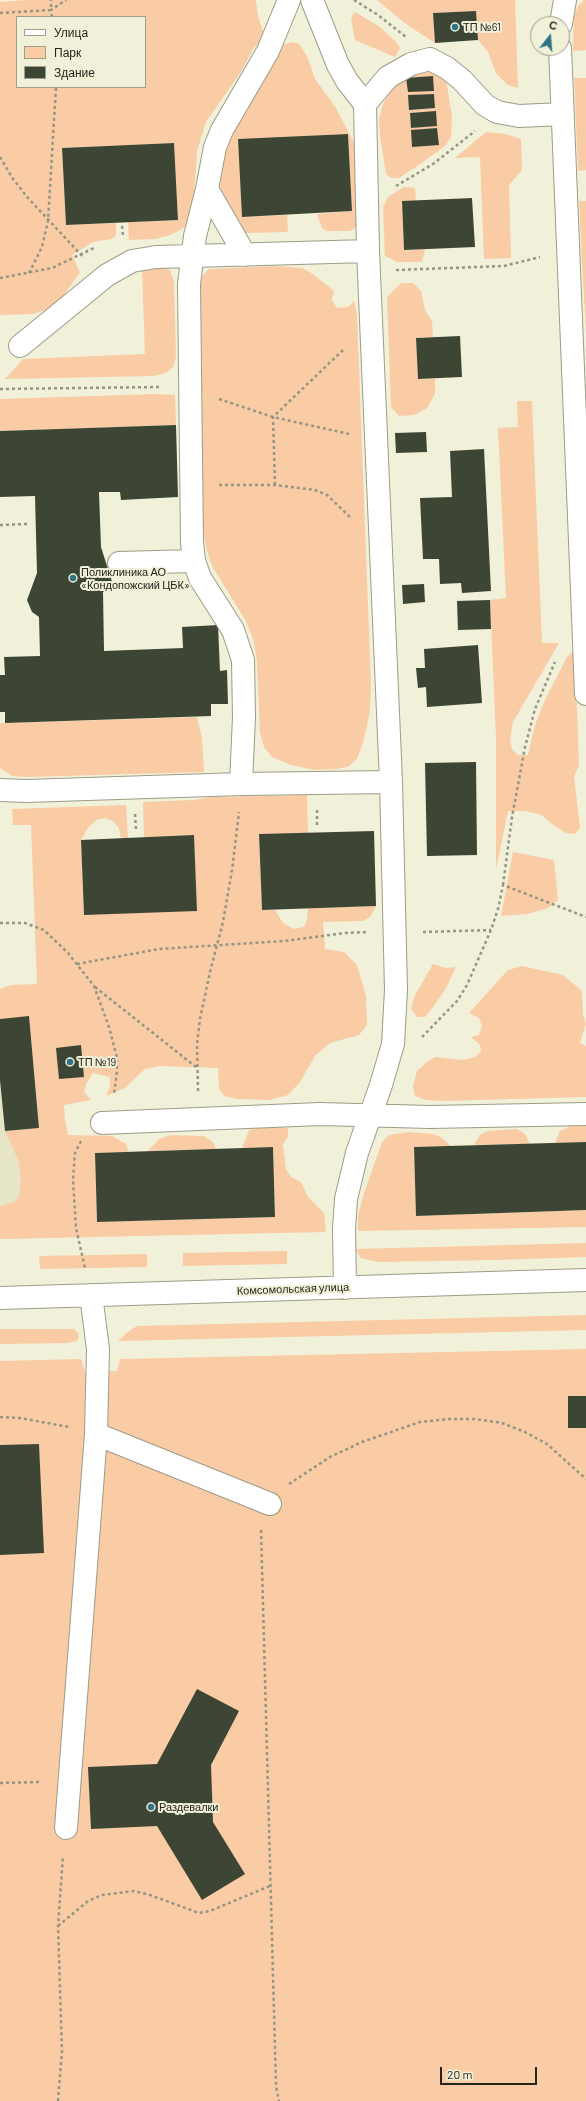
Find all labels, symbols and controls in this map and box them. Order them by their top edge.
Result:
legend [16,16,146,88]
north arrow [530,16,570,56]
text: С [548,18,559,32]
place label: ТП №61 [463,20,501,34]
marker: ТП №61 [450,22,460,32]
text: Улица [54,25,88,39]
text: Парк [54,45,81,59]
text: Здание [54,65,95,79]
place label: Поликлиника АО «Кондопожский ЦБК» [81,565,190,591]
marker: Поликлиника АО «Кондопожский ЦБК» [68,573,78,583]
place label: ТП №19 [78,1055,116,1069]
marker: ТП №19 [65,1057,75,1067]
street label: Комсомольская улица [237,1280,349,1298]
place label: Раздевалки [159,1800,219,1814]
marker: Раздевалки [146,1802,156,1812]
scale bar [442,2059,539,2085]
text: 20 m [447,2067,473,2081]

